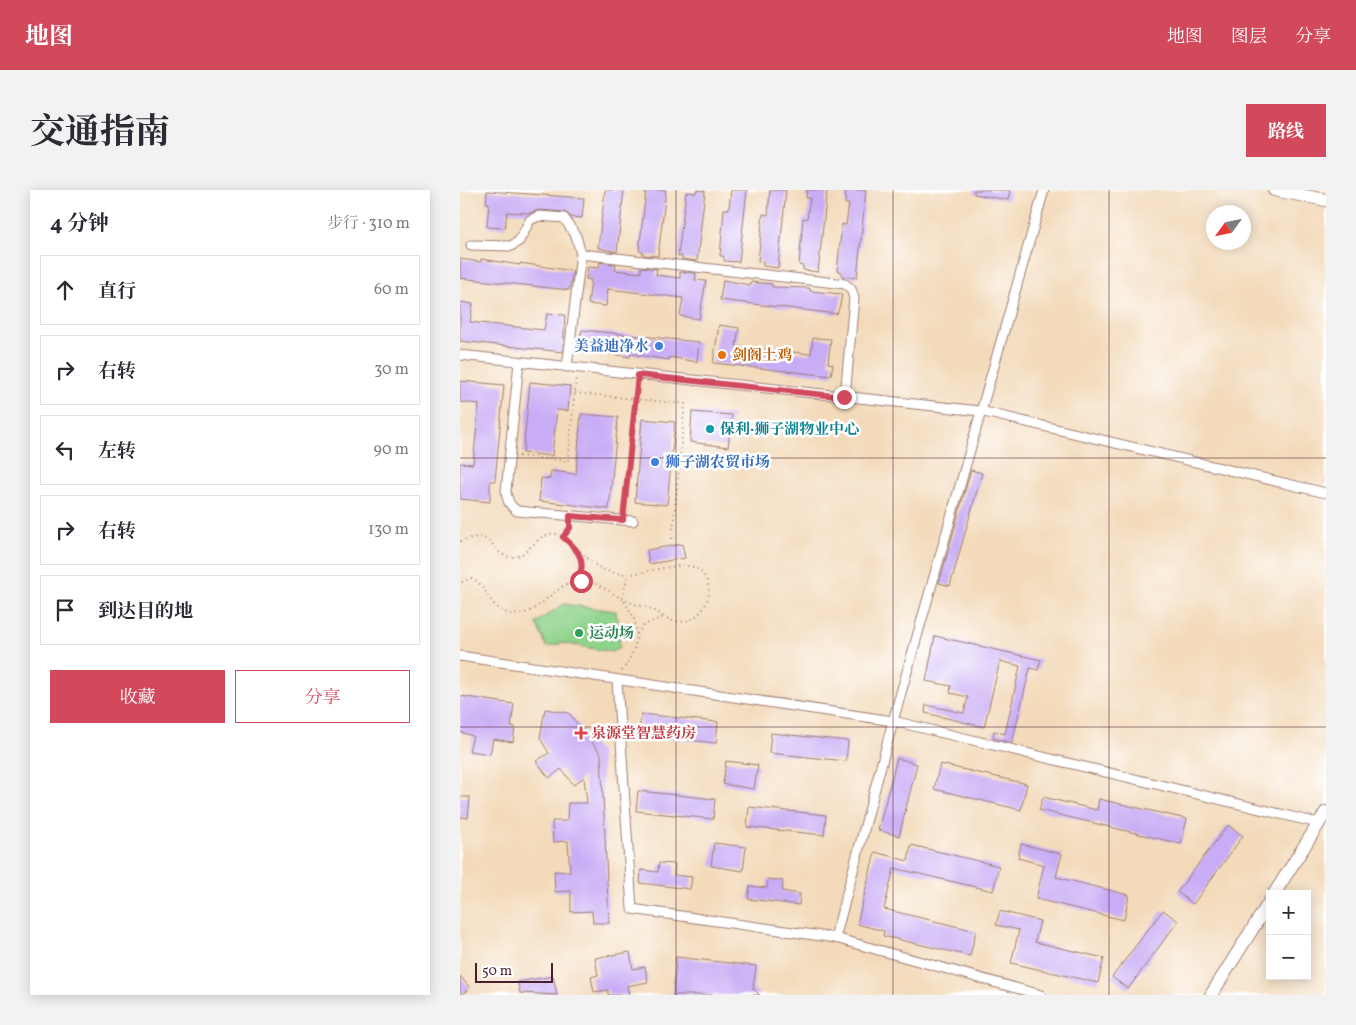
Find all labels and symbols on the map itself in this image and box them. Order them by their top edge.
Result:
north arrow [1206,205,1251,250]
place label: 美益迪净水 [574,337,649,358]
marker: 美益迪净水 [653,340,665,352]
place label: 剑阁土鸡 [732,346,792,367]
marker: 剑阁土鸡 [716,349,728,361]
route end [833,386,856,409]
place label: 保利·狮子湖物业中心 [720,420,859,441]
marker: 保利·狮子湖物业中心 [704,423,716,435]
place label: 狮子湖农贸市场 [665,453,770,474]
marker: 狮子湖农贸市场 [649,456,661,468]
route start [570,570,593,593]
place label: 运动场 [589,624,634,645]
marker: 运动场 [573,627,585,639]
place label: 泉源堂智慧药房 [591,724,696,745]
marker: 泉源堂智慧药房 [575,727,587,739]
scale bar [475,960,552,983]

